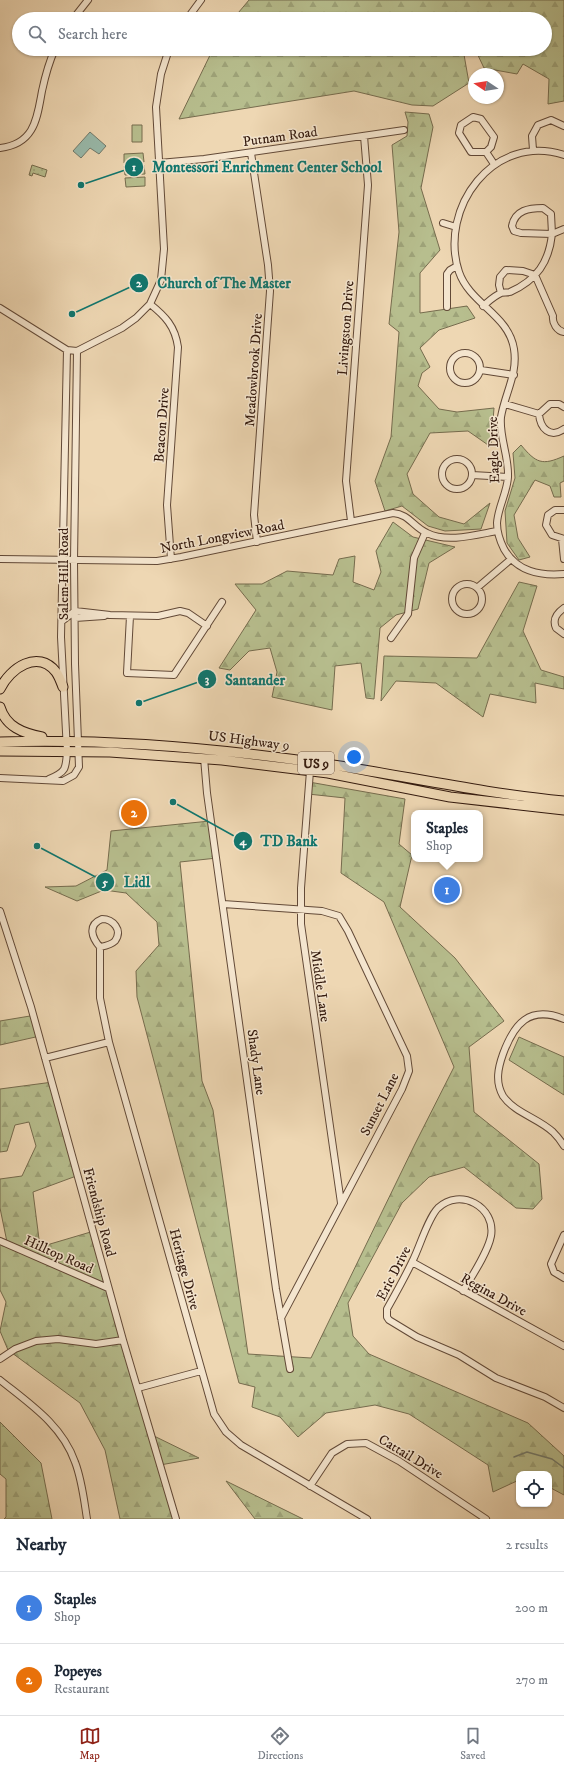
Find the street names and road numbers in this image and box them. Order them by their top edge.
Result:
street label: Putnam Road [242,123,319,151]
street label: Livingston Drive [334,280,358,376]
street label: Meadowbrook Drive [241,313,267,427]
street label: Beacon Drive [150,387,174,463]
street label: Eagle Drive [484,416,504,484]
street label: North Longview Road [159,516,286,558]
street label: Salem Hill Road [55,528,73,620]
street label: US Highway 9 [207,727,291,755]
road number: US 9 [298,752,334,774]
street label: Middle Lane [306,949,334,1023]
street label: Shady Lane [242,1028,270,1096]
street label: Sunset Lane [356,1070,404,1139]
street label: Friendship Road [79,1166,120,1259]
street label: Heritage Drive [165,1227,204,1312]
street label: Hilltop Road [21,1232,96,1278]
street label: Eric Drive [372,1243,415,1304]
street label: Regina Drive [457,1269,530,1321]
street label: Cattail Drive [375,1431,446,1483]

